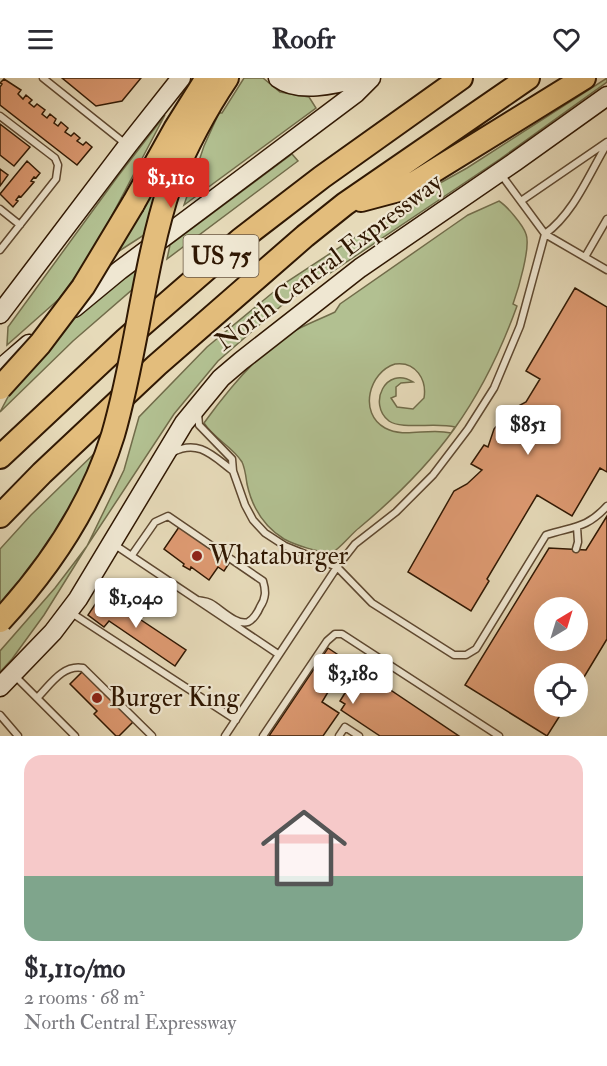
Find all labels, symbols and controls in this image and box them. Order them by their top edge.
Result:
icon: menu [24,23,57,56]
text: Roofr [272,23,335,56]
icon: heart [550,23,583,56]
pin: $1,110 [122,158,220,209]
text: $1,110 [147,165,195,190]
street label: North Central Expressway [209,166,450,359]
road number: US 75 [184,235,258,277]
pin: $851 [492,405,564,456]
text: $851 [510,412,546,437]
place label: Whataburger [208,540,349,572]
marker: Whataburger [190,549,204,563]
pin: $1,040 [87,578,185,629]
text: $1,040 [109,585,163,610]
north arrow [534,597,588,651]
map controls [534,597,588,717]
pin: $3,180 [304,654,402,705]
text: $3,180 [328,661,378,686]
button: locate [534,663,588,717]
place label: Burger King [109,682,240,714]
marker: Burger King [90,691,104,705]
icon: home [250,794,358,902]
text: $1,110/mo [24,953,125,985]
text: 2 rooms · 68 m² [24,985,145,1010]
text: North Central Expressway [24,1010,236,1035]

